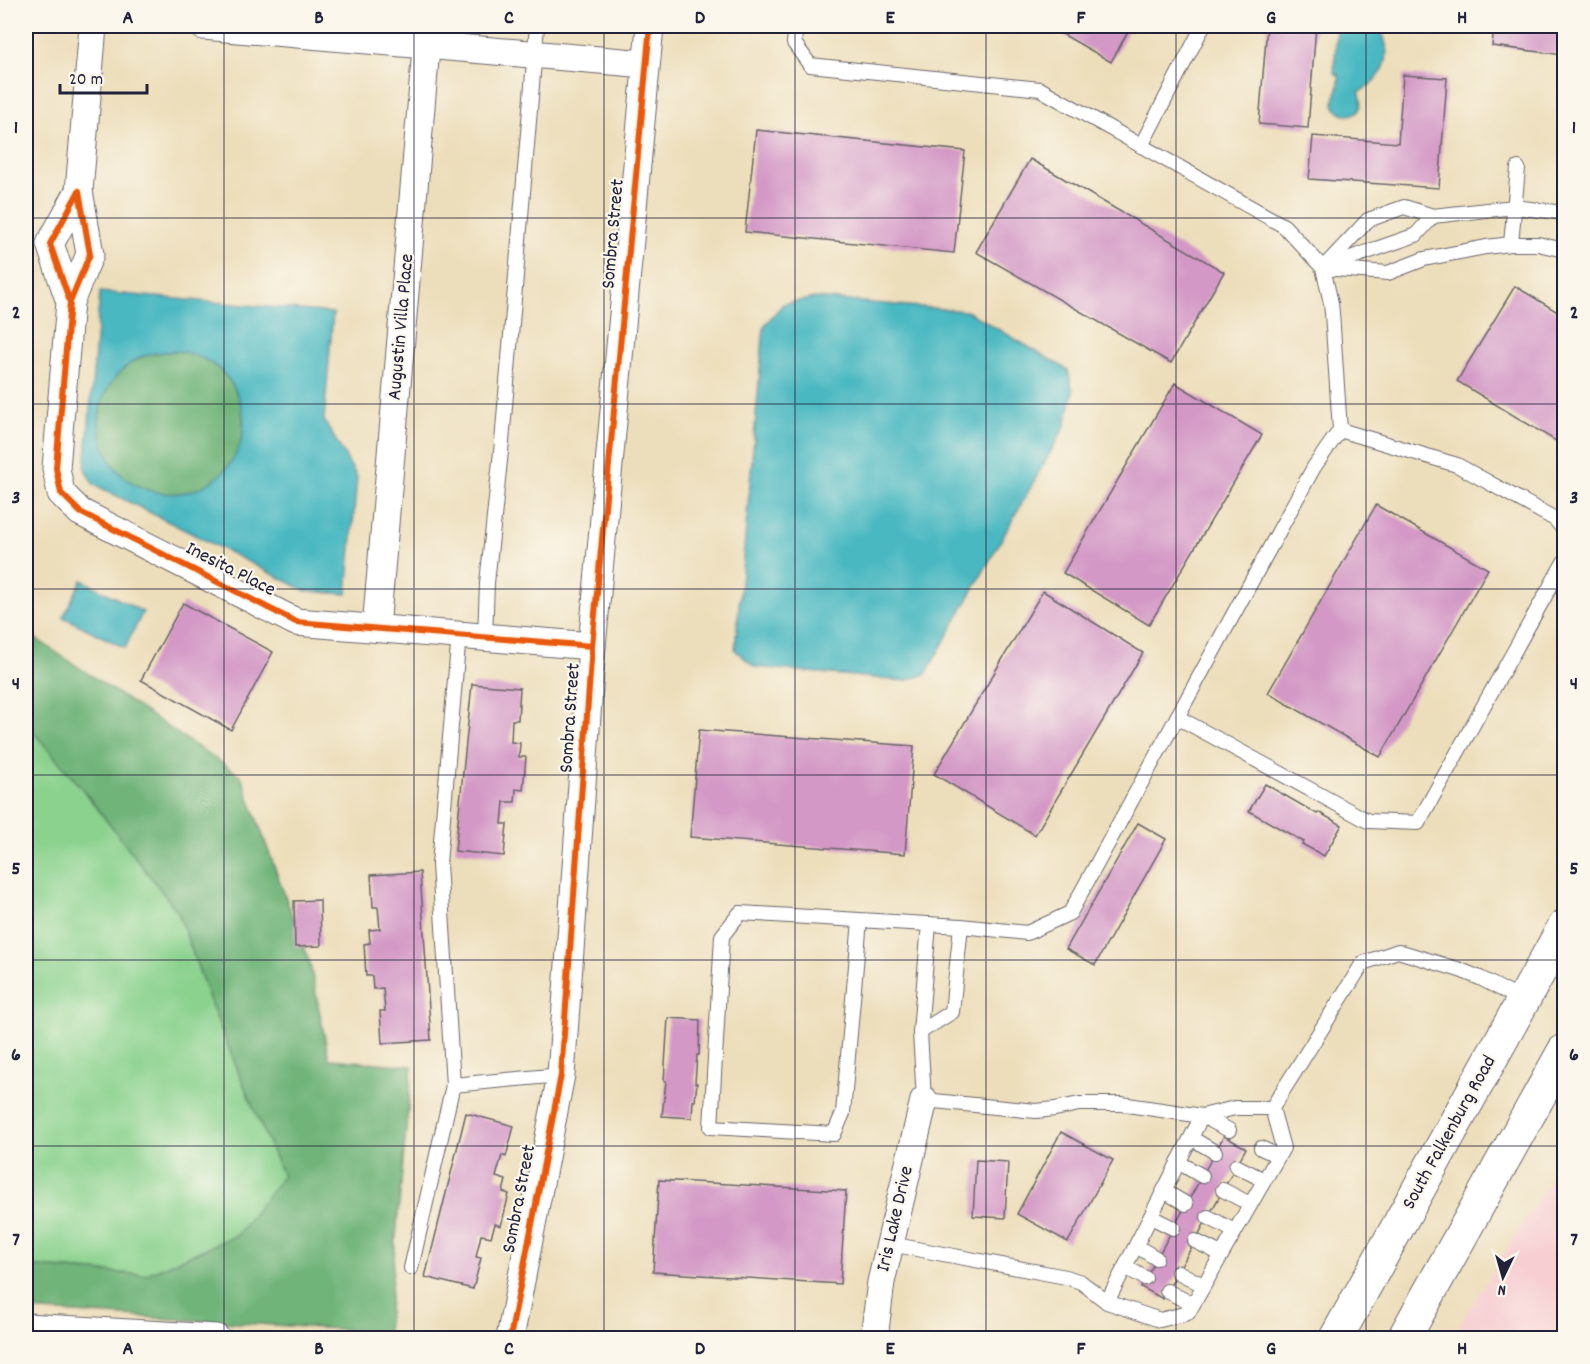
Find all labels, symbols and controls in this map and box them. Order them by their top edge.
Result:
text: A [123,5,134,33]
text: B [314,5,324,33]
text: C [504,5,514,33]
text: D [695,5,706,33]
text: E [885,5,895,33]
text: F [1077,5,1087,33]
text: G [1266,5,1276,33]
text: H [1457,5,1467,33]
scale bar [60,57,147,95]
text: 20 m [69,68,103,93]
text: 1 [14,115,18,143]
text: 1 [1572,115,1576,143]
street label: Sombra Street [595,178,633,290]
street label: Augustin Villa Place [382,252,422,401]
text: 2 [12,300,20,328]
text: 2 [1570,300,1578,328]
text: 3 [12,485,20,513]
text: 3 [1570,485,1578,513]
street label: Inesita Place [180,535,280,605]
street label: Sombra Street [553,662,589,774]
text: 4 [12,671,20,699]
text: 4 [1570,671,1578,699]
text: 5 [11,856,21,884]
text: 5 [1569,856,1579,884]
text: 6 [11,1042,21,1070]
text: 6 [1569,1042,1579,1070]
street label: South Falkenburg Road [1396,1051,1504,1215]
street label: Sombra Street [496,1142,544,1256]
street label: Iris Lake Drive [870,1163,922,1275]
text: 7 [12,1227,20,1255]
text: 7 [1570,1227,1578,1255]
north arrow [1473,1247,1533,1307]
text: N [1497,1278,1507,1301]
text: A [123,1336,134,1364]
text: B [314,1336,324,1364]
text: C [504,1336,514,1364]
text: D [695,1336,706,1364]
text: E [885,1336,895,1364]
text: F [1077,1336,1087,1364]
text: G [1266,1336,1276,1364]
text: H [1457,1336,1467,1364]

